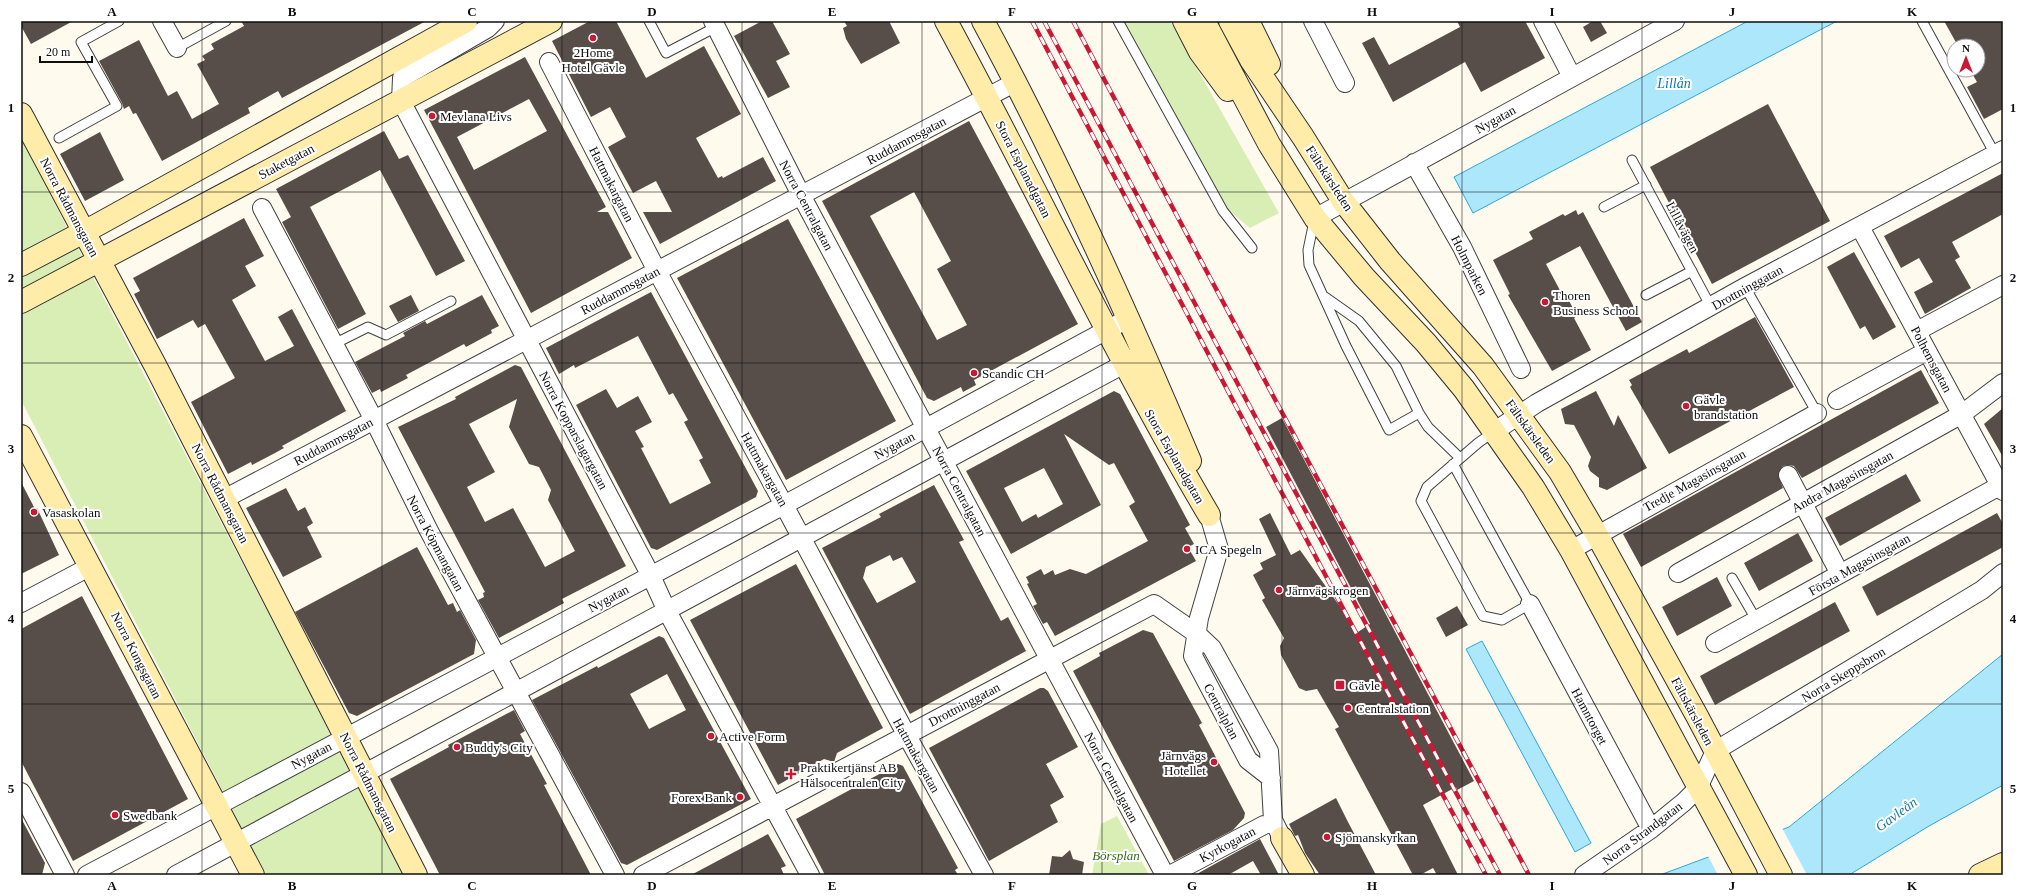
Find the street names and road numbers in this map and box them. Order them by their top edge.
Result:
street label: Nygatan [1472,102,1519,137]
street label: Ruddammsgatan [864,113,949,168]
street label: Stora Esplanadgatan [993,118,1055,221]
street label: Staketgatan [256,140,317,182]
street label: Fältskärsleden [1303,143,1357,214]
street label: Hattmakargatan [586,144,637,225]
street label: Norra Rådmansgatan [37,155,102,260]
street label: Norra Centralgatan [776,158,837,253]
street label: Lillåvägen [1663,199,1702,256]
street label: Holmparken [1448,233,1491,298]
street label: Drottninggatan [1709,262,1786,313]
street label: Ruddammsgatan [578,263,663,318]
street label: Polhemsgatan [1908,324,1956,395]
street label: Norra Kopparslagargatan [536,369,611,492]
street label: Fältskärsleden [1502,397,1559,466]
street label: Stora Esplanadgatan [1141,406,1208,507]
street label: Ruddammsgatan [291,414,376,469]
street label: Nygatan [871,428,918,462]
street label: Hattmakargatan [738,429,791,510]
street label: Norra Rådmansgatan [189,441,252,546]
street label: Norra Centralgatan [929,444,990,539]
street label: Tredje Magasinsgatan [1640,446,1748,515]
street label: Andra Magasinsgatan [1789,447,1896,516]
street label: Norra Köpmangatan [404,493,467,594]
street label: Första Magasinsgatan [1806,530,1913,599]
street label: Nygatan [585,581,632,615]
street label: Norra Kungsgatan [108,609,165,702]
street label: Norra Skeppsbron [1799,643,1888,705]
street label: Fältskärsleden [1668,675,1717,748]
street label: Drottninggatan [926,679,1003,730]
street label: Centralplan [1201,681,1243,742]
street label: Hamntorget [1568,685,1611,747]
street label: Hattmakargatan [890,715,943,796]
street label: Norra Rådmansgatan [337,730,400,835]
street label: Norra Centralgatan [1081,730,1142,825]
street label: Nygatan [288,738,335,772]
street label: Norra Strandgatan [1600,798,1685,868]
street label: Kyrkogatan [1197,823,1258,865]

